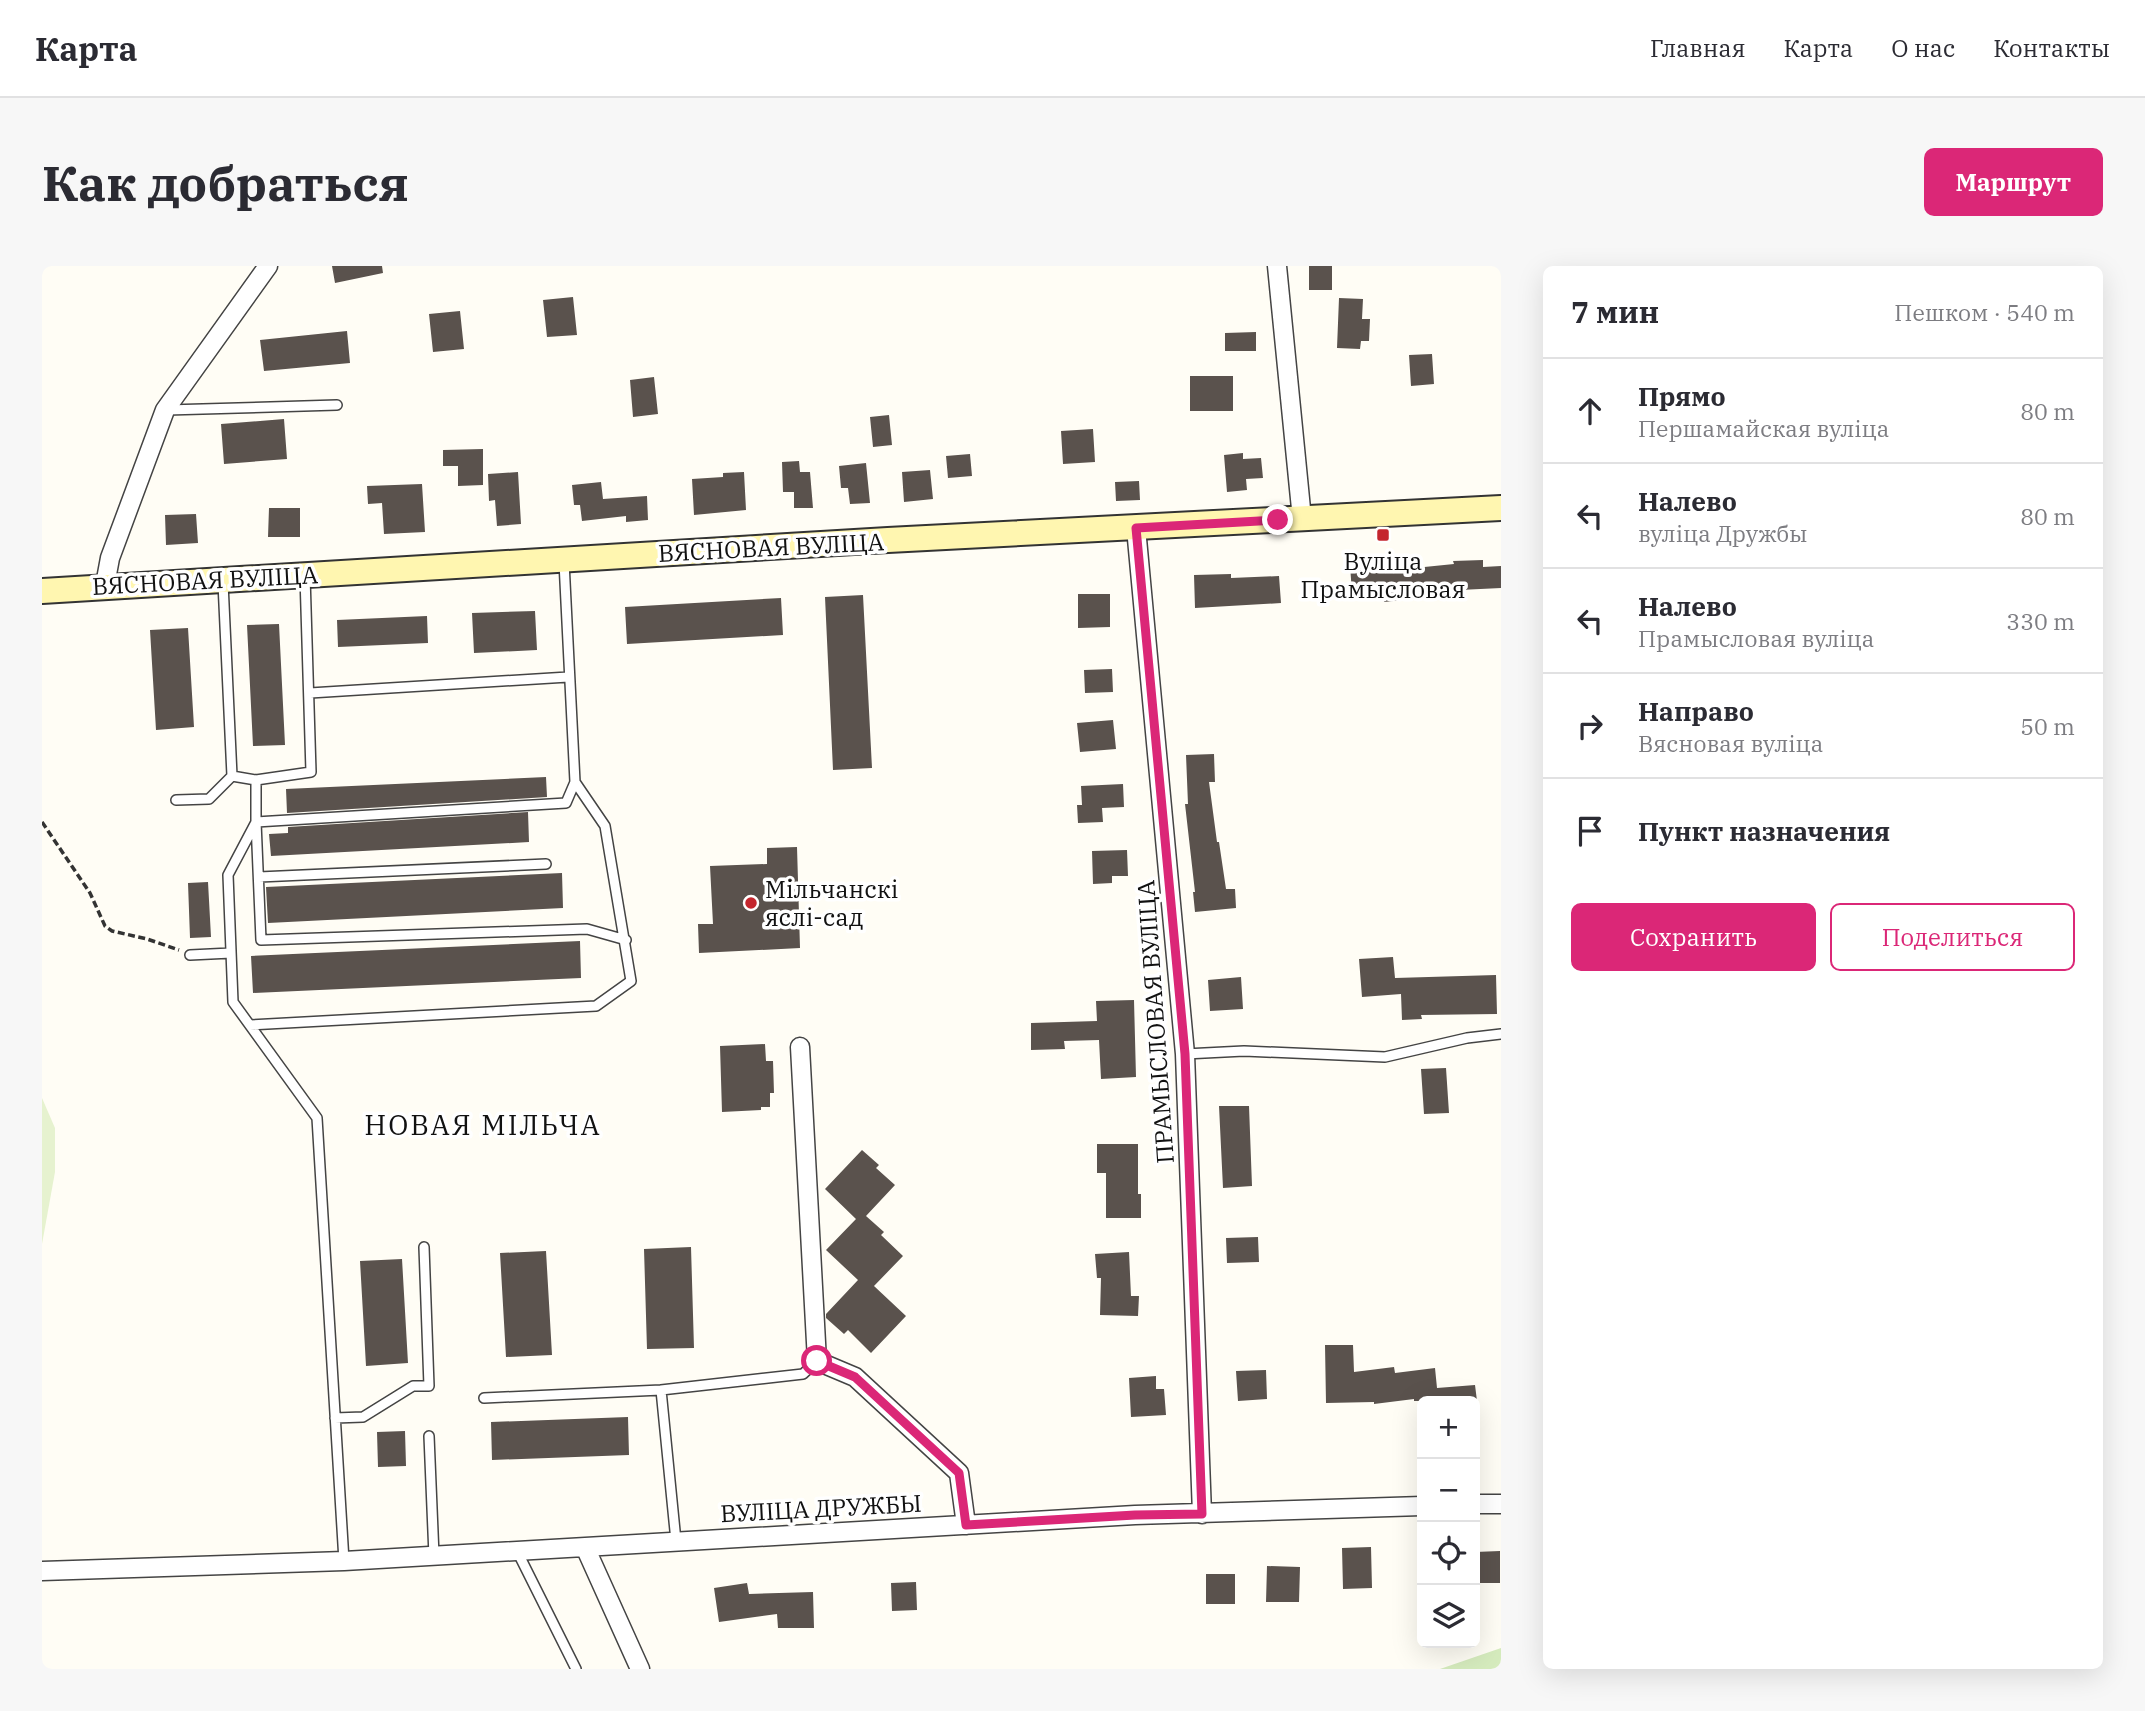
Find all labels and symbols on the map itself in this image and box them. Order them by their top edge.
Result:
route end [1262,504,1293,535]
street label: ВЯСНОВАЯ ВУЛІЦА [657,525,885,569]
marker: Вуліца Прамысловая [1375,527,1391,543]
place label: Вуліца Прамысловая [1300,545,1466,605]
street label: ВЯСНОВАЯ ВУЛІЦА [91,558,319,602]
place label: Мільчанскі яслі-сад [765,873,898,933]
street label: ПРАМЫСЛОВАЯ ВУЛІЦА [1129,879,1181,1165]
marker: Мільчанскі яслі-сад [743,895,759,911]
district label: НОВАЯ МІЛЬЧА [364,1106,602,1143]
route start [801,1345,832,1376]
street label: ВУЛІЦА ДРУЖБЫ [719,1487,923,1529]

